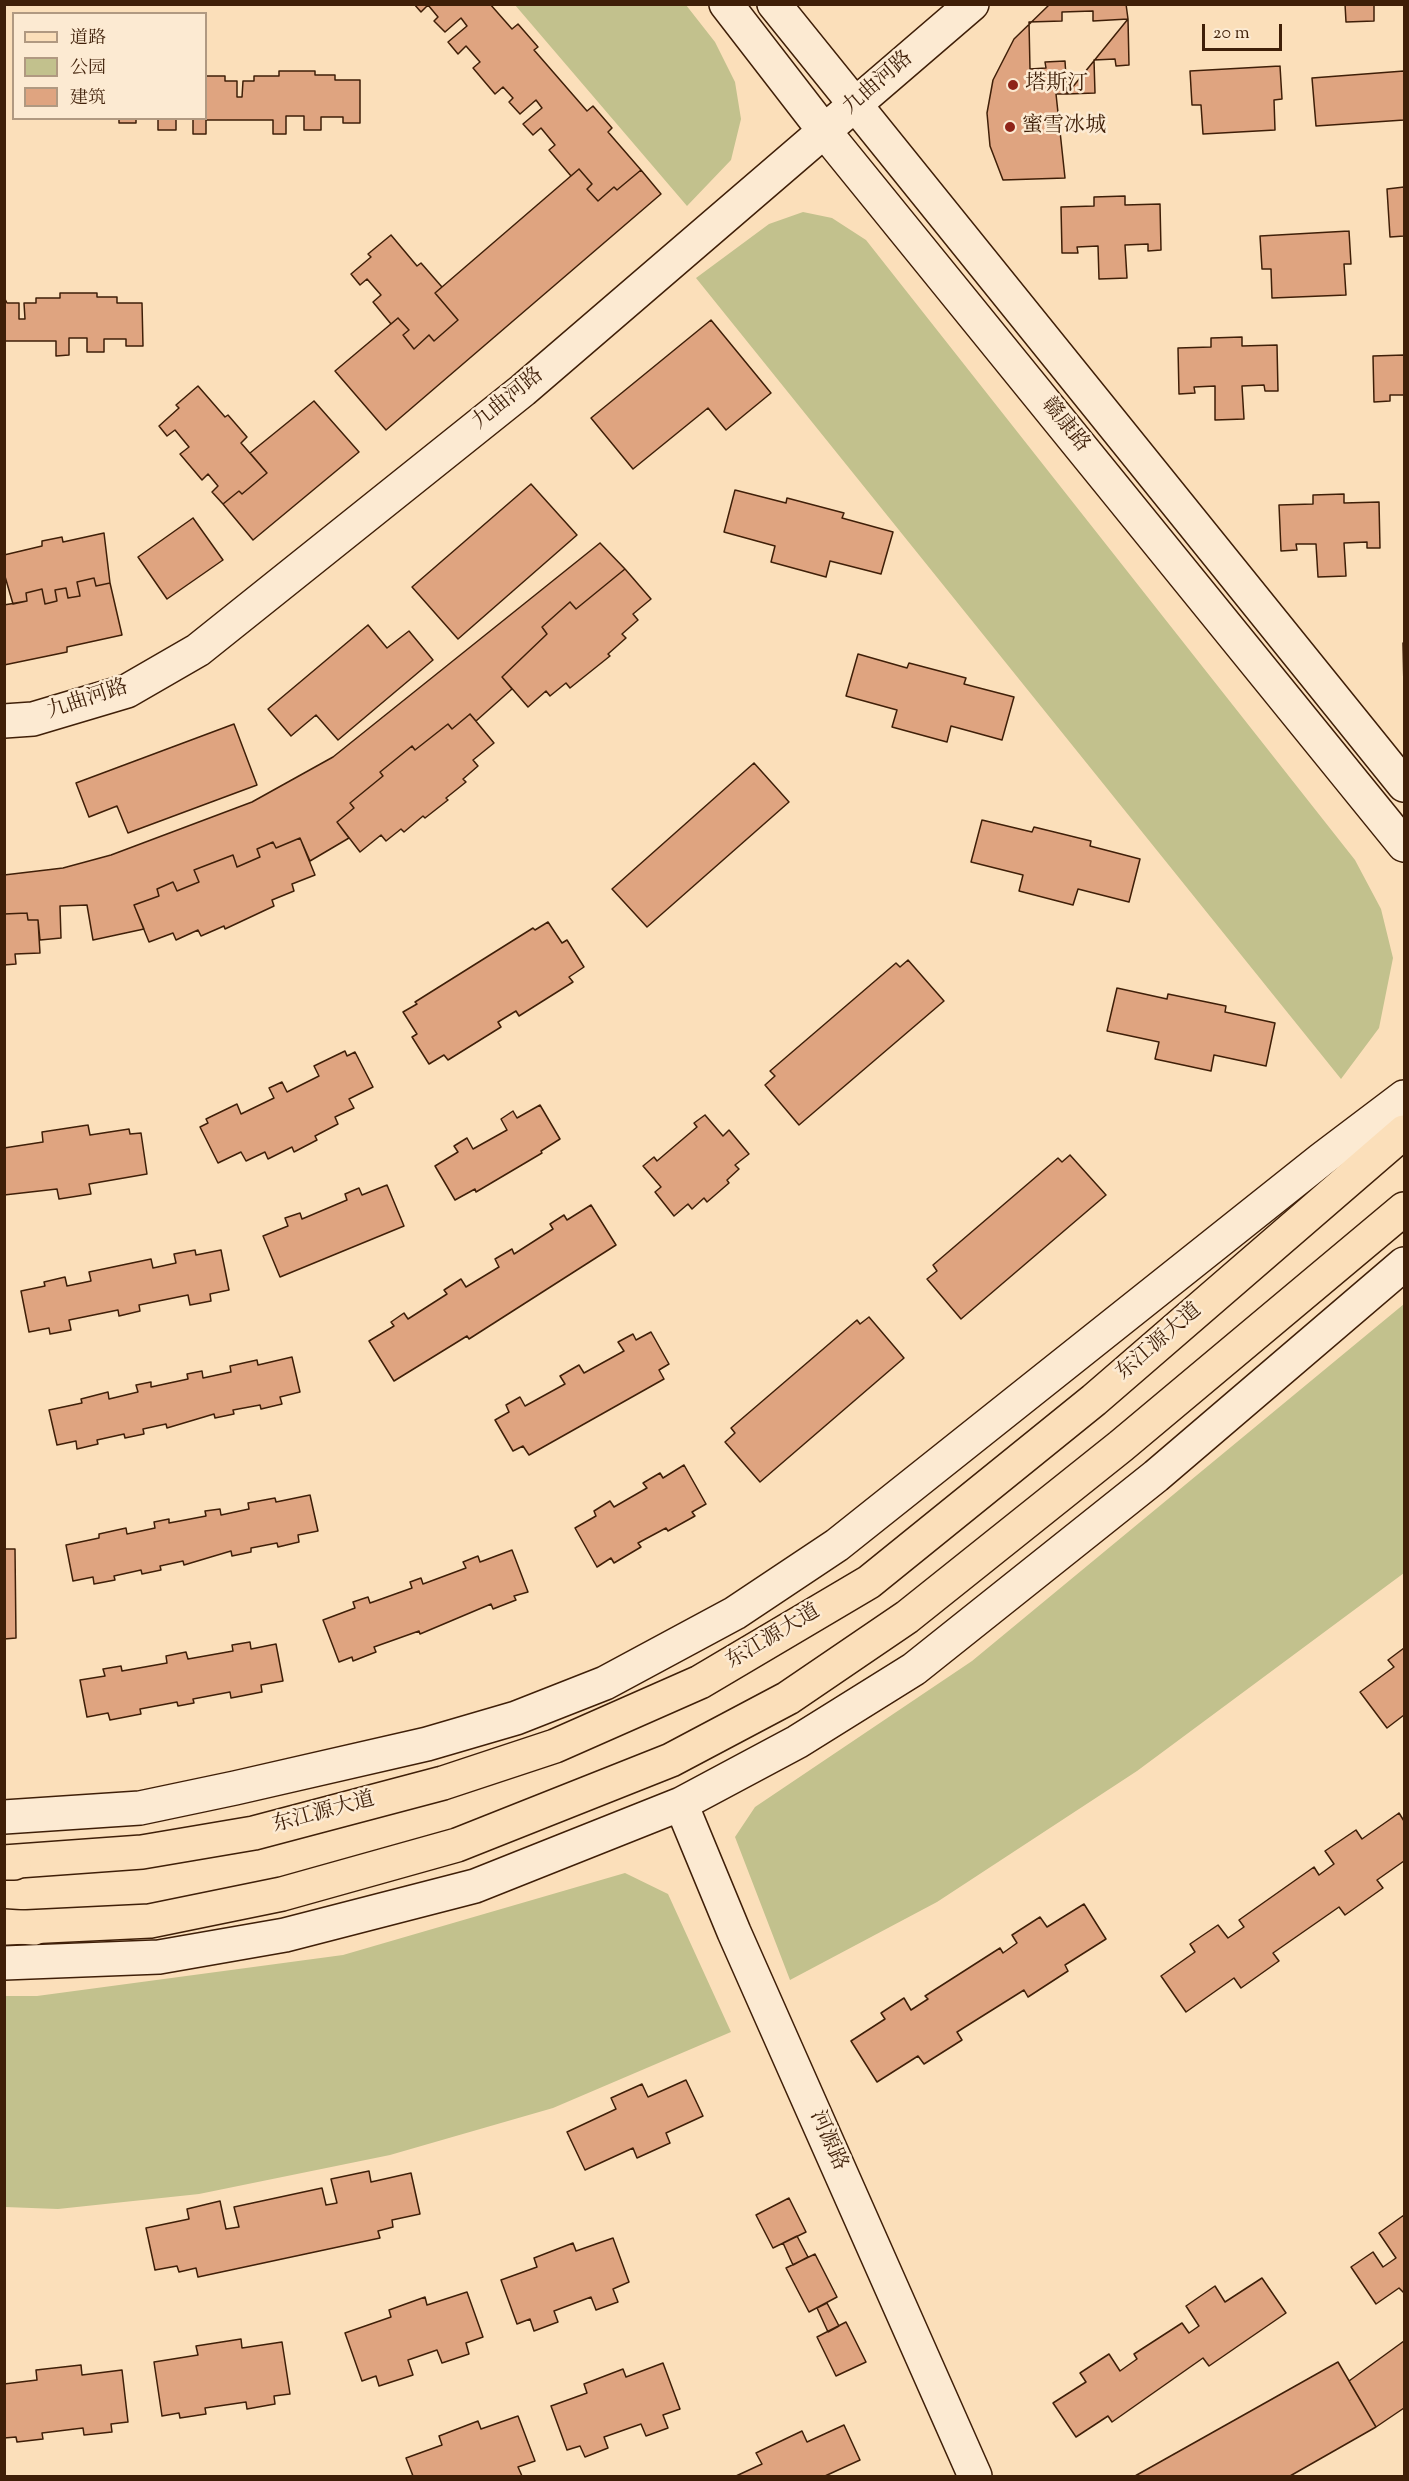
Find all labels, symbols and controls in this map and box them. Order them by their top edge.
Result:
legend [12,12,207,120]
scale bar [1205,12,1284,50]
text: 20 m [1213,21,1250,47]
text: 道路 [70,26,106,52]
street label: 九曲河路 [839,47,919,121]
text: 公园 [70,56,106,82]
place label: 塔斯汀 [1025,72,1088,98]
marker: 塔斯汀 [1006,78,1020,92]
text: 建筑 [70,86,106,112]
place label: 蜜雪冰城 [1022,114,1106,140]
marker: 蜜雪冰城 [1003,120,1017,134]
street label: 九曲河路 [468,364,550,436]
street label: 赣康路 [1034,394,1094,458]
street label: 九曲河路 [44,676,132,726]
street label: 东江源大道 [1112,1299,1208,1387]
street label: 东江源大道 [723,1600,825,1676]
street label: 东江源大道 [270,1788,378,1840]
street label: 河源路 [803,2107,851,2175]

